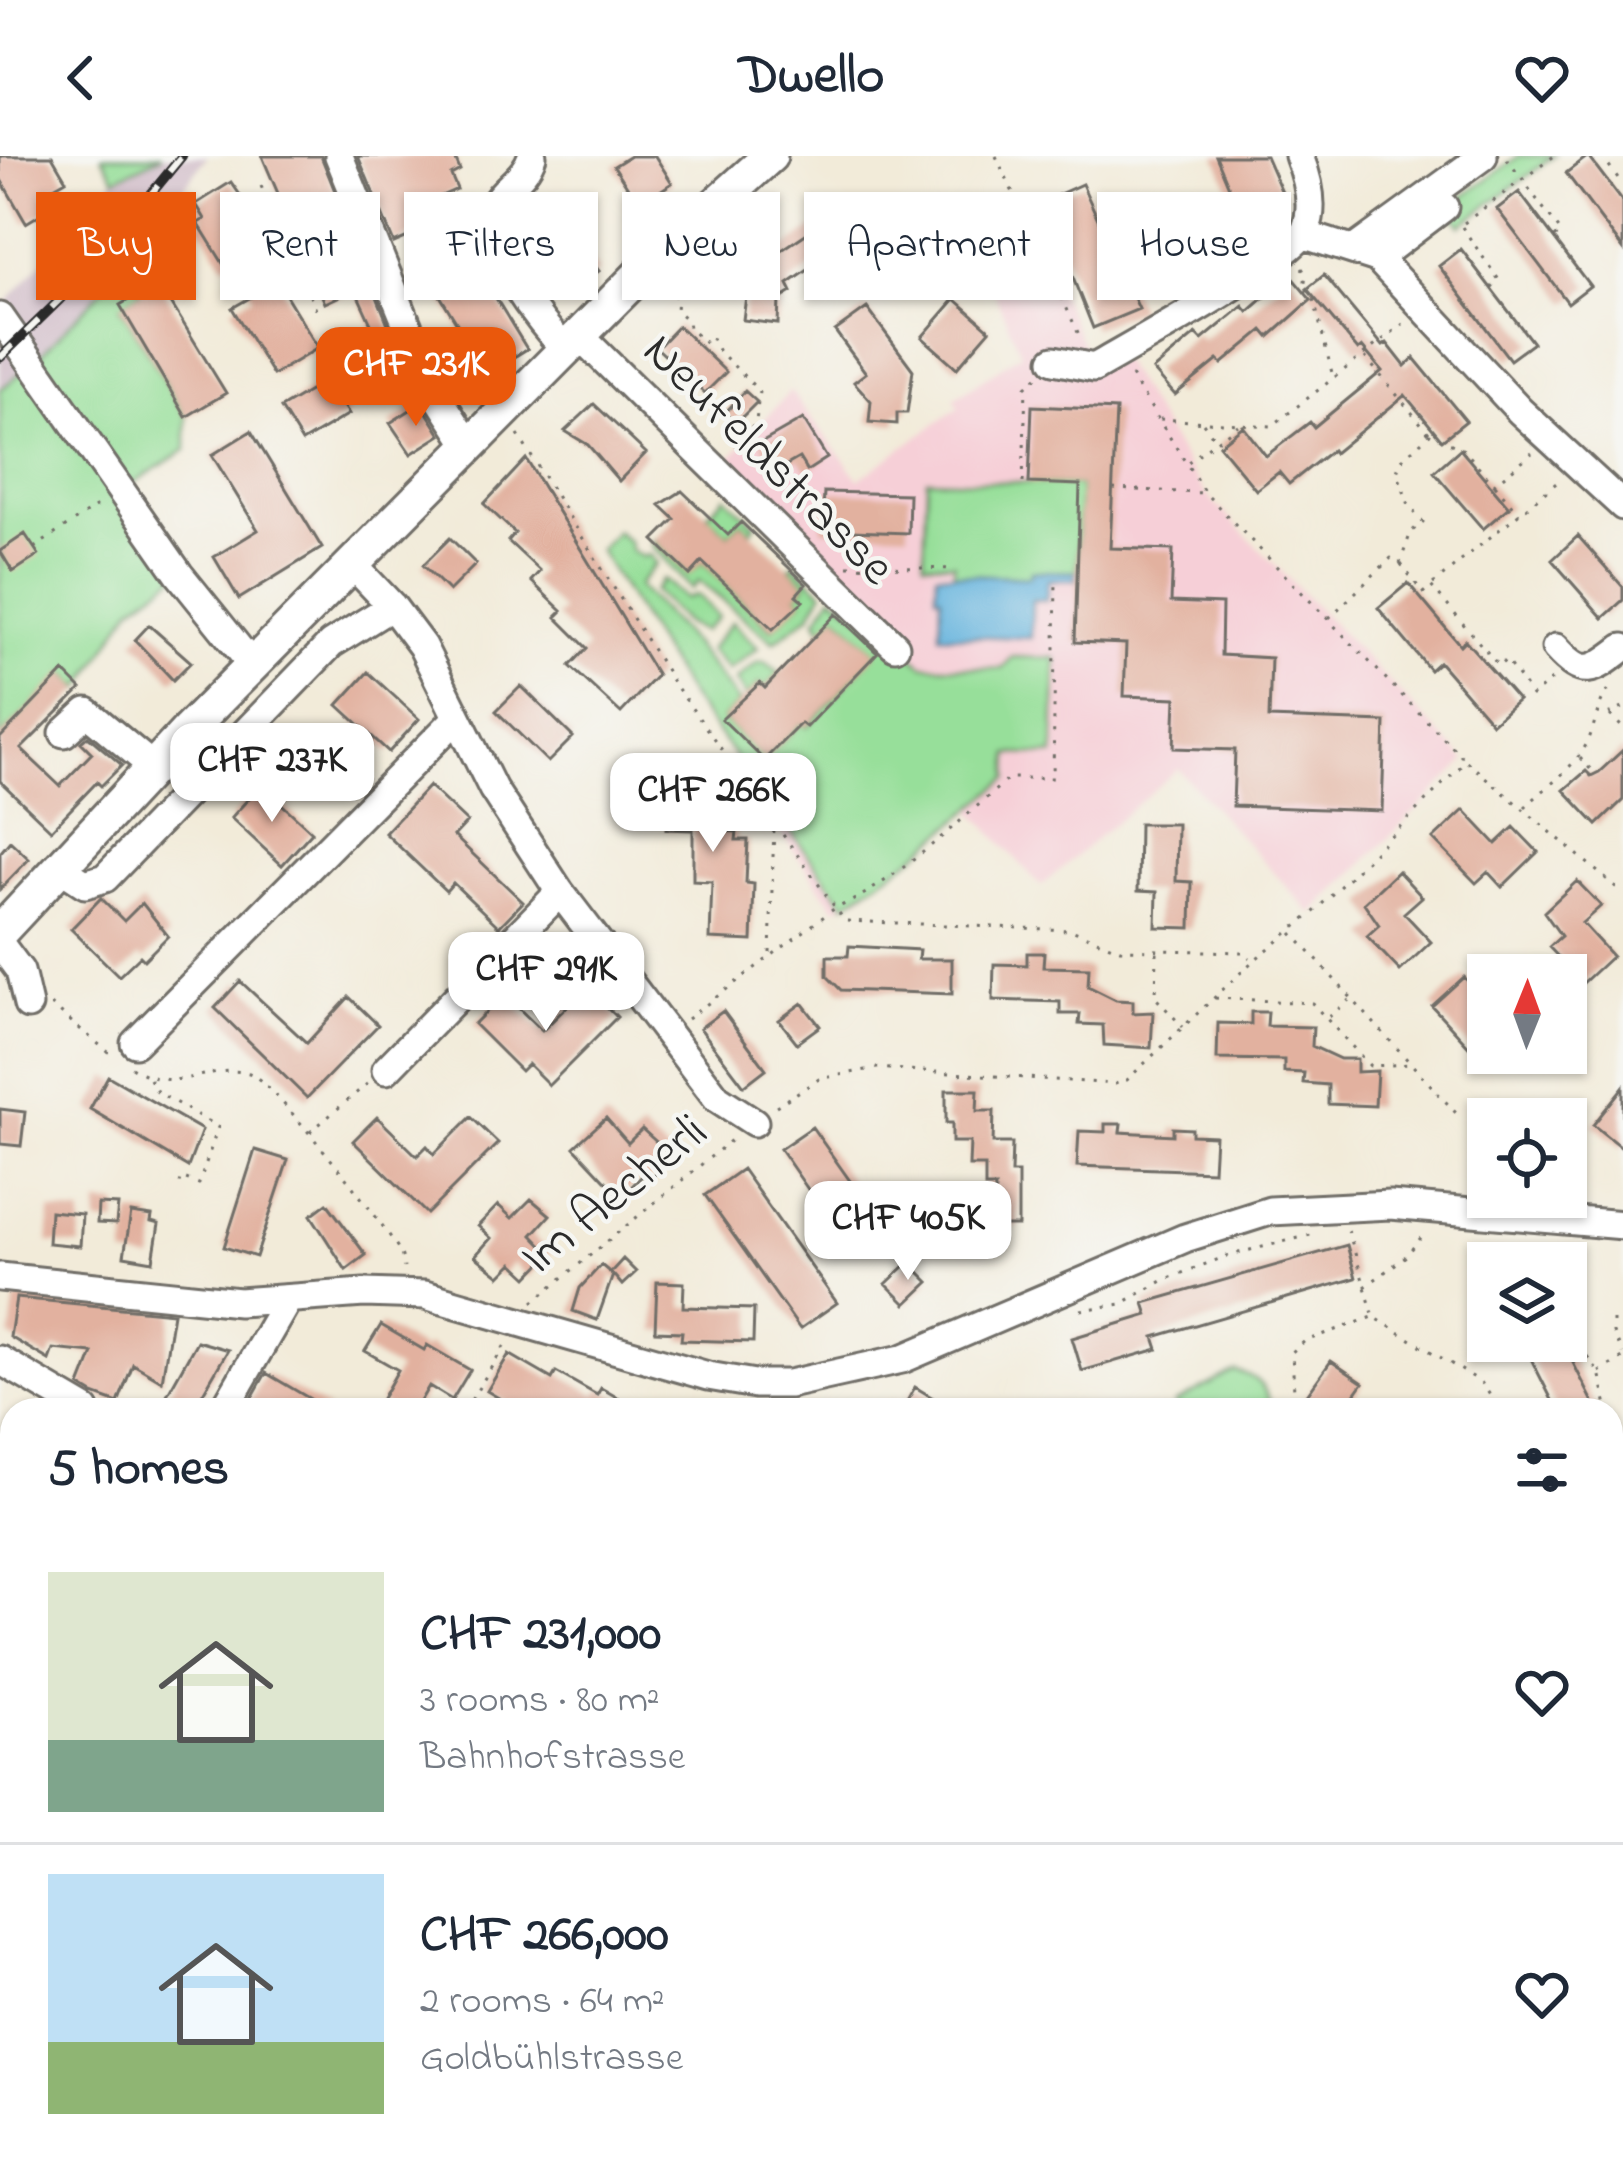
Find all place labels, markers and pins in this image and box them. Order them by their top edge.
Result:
pin: CHF 231K [292,327,540,429]
pin: CHF 237K [148,723,396,825]
pin: CHF 266K [589,753,837,855]
pin: CHF 291K [422,932,670,1034]
pin: CHF 405K [784,1181,1032,1283]

